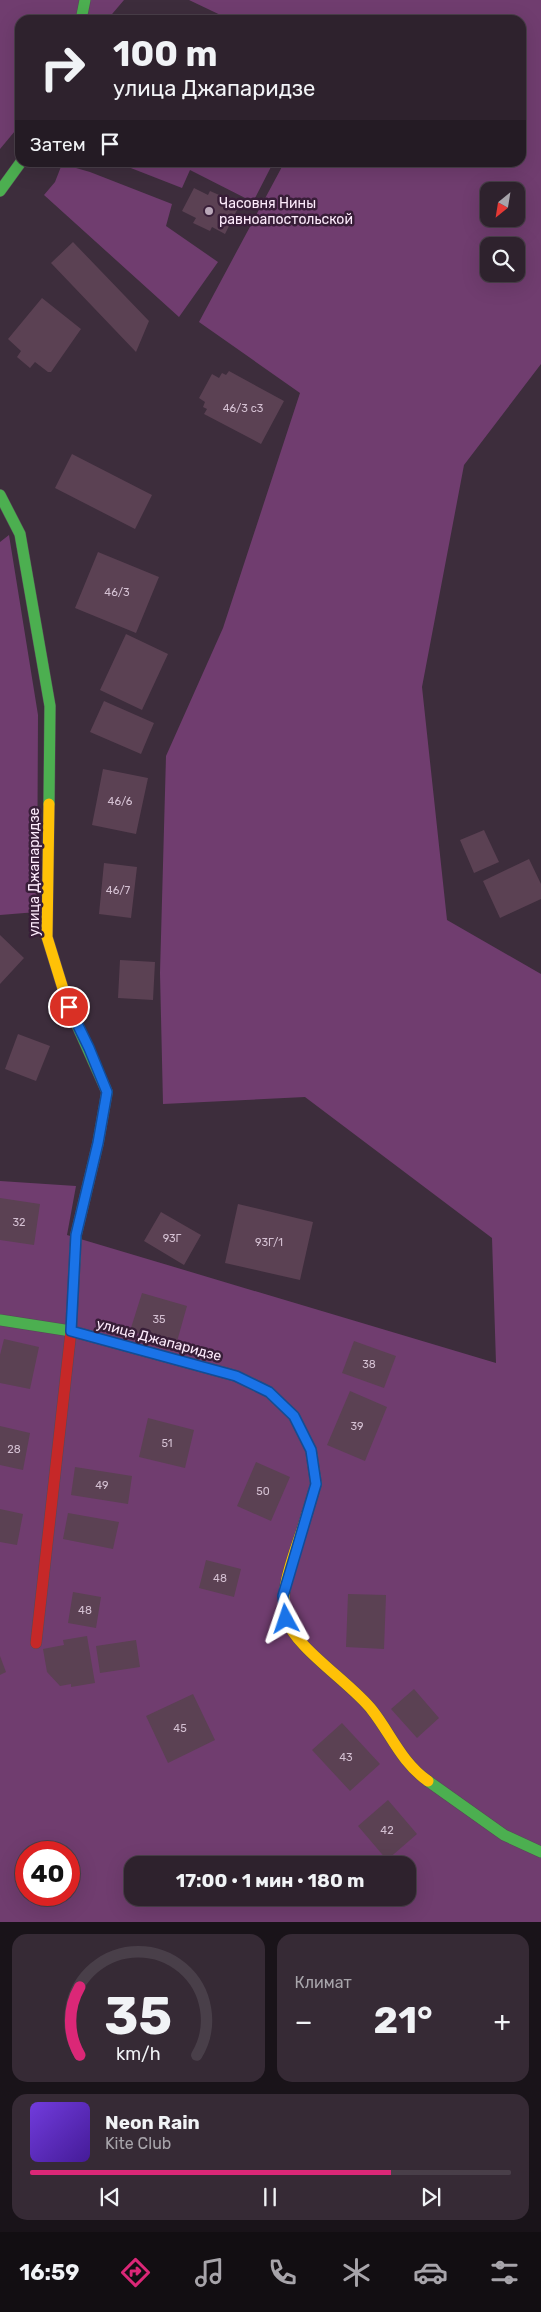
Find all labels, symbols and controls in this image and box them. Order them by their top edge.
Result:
text: 100 m [113,33,218,75]
icon: right [30,35,95,100]
text: улица Джапаридзе [113,75,315,102]
icon: arrive [96,130,124,158]
text: Затем [30,133,86,156]
north arrow [480,182,525,228]
map controls [480,182,525,282]
place label: Часовня Нины равноапостольской [219,195,353,228]
marker: Часовня Нины равноапостольской [203,205,215,217]
button: search [480,237,525,282]
house number: 46/3 с3 [223,402,264,415]
house number: 46/3 [104,586,130,599]
house number: 46/6 [108,795,133,808]
street label: улица Джапаридзе [26,807,43,936]
house number: 46/7 [106,884,131,897]
pin [48,986,90,1028]
icon: arrive [55,993,83,1021]
house number: 32 [12,1216,26,1229]
house number: 93Г [163,1232,182,1245]
house number: 93Г/1 [255,1236,283,1249]
house number: 35 [152,1313,166,1326]
street label: улица Джапаридзе [95,1315,224,1365]
house number: 38 [362,1358,376,1371]
house number: 39 [350,1420,364,1433]
house number: 51 [161,1437,173,1450]
house number: 28 [7,1443,21,1456]
house number: 49 [95,1479,109,1492]
house number: 50 [256,1485,270,1498]
house number: 48 [213,1572,227,1585]
position arrow [259,1592,311,1644]
house number: 48 [78,1604,92,1617]
house number: 45 [173,1722,187,1735]
house number: 43 [339,1751,353,1764]
house number: 42 [380,1824,394,1837]
speed limit sign: 40 [15,1841,80,1906]
text: 17:00 · 1 мин · 180 m [176,1869,364,1892]
text: Климат [295,1973,352,1992]
text: 35 [104,1985,172,2047]
text: 21° [374,1997,433,2043]
text: − [295,2005,313,2038]
text: + [494,2005,511,2038]
text: km/h [116,2043,161,2064]
text: Neon Rain [105,2111,200,2134]
text: Kite Club [105,2134,171,2153]
icon: previous [96,2183,124,2211]
icon: pause [256,2183,284,2211]
icon: next [417,2183,445,2211]
icon: directions [118,2255,153,2290]
icon: music [192,2255,227,2290]
icon: phone [265,2255,300,2290]
icon: climate [339,2255,374,2290]
icon: car [413,2255,448,2290]
icon: filters [487,2255,522,2290]
text: 16:59 [19,2259,79,2286]

